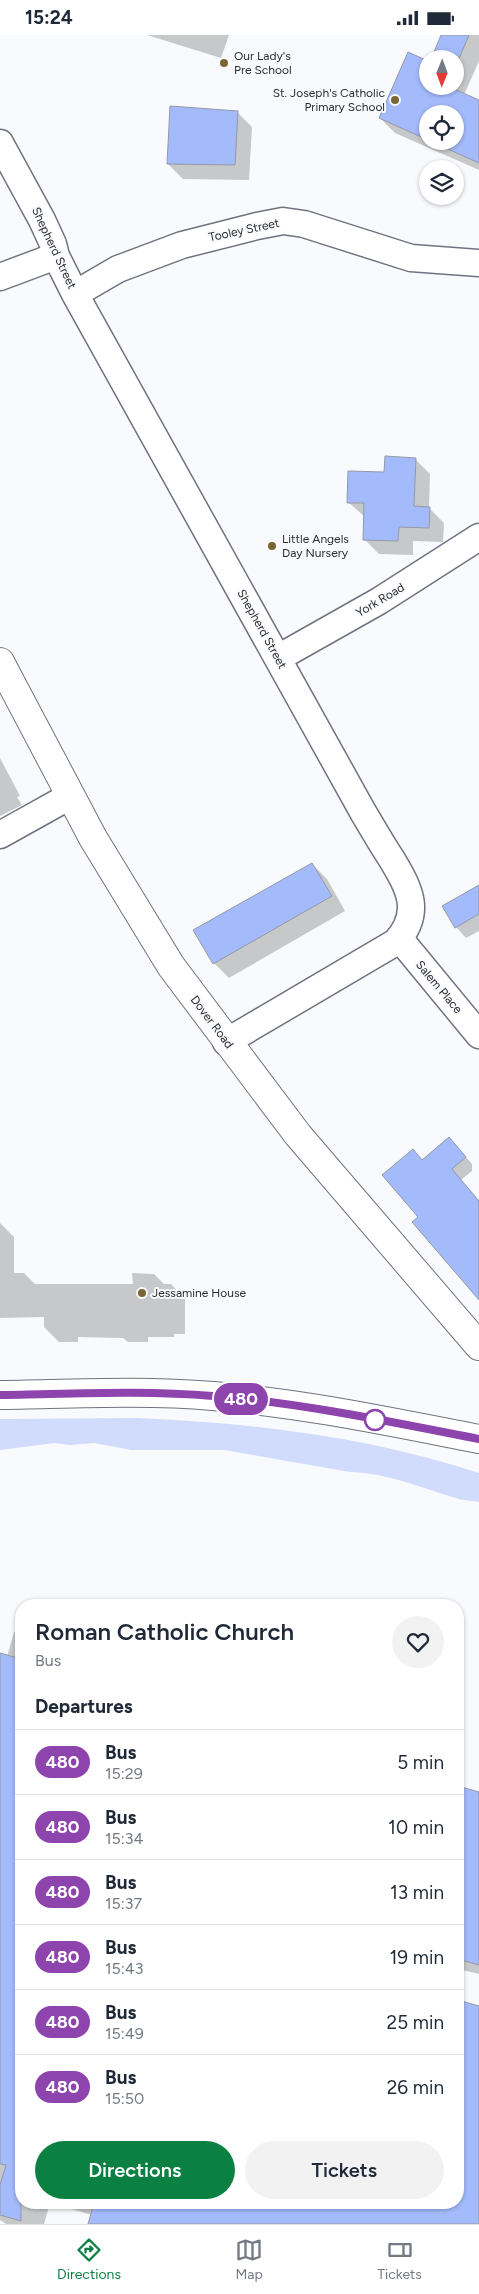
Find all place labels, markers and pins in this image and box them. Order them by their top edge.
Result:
place label: Our Lady's Pre School [234,49,292,77]
marker: Our Lady's Pre School [218,57,230,69]
place label: St. Joseph's Catholic Primary School [273,86,385,114]
marker: St. Joseph's Catholic Primary School [389,94,401,106]
place label: Little Angels Day Nursery [282,532,349,560]
marker: Little Angels Day Nursery [266,540,278,552]
place label: Jessamine House [152,1286,247,1300]
marker: Jessamine House [136,1287,148,1299]
unlabelled marker [364,1409,386,1431]

